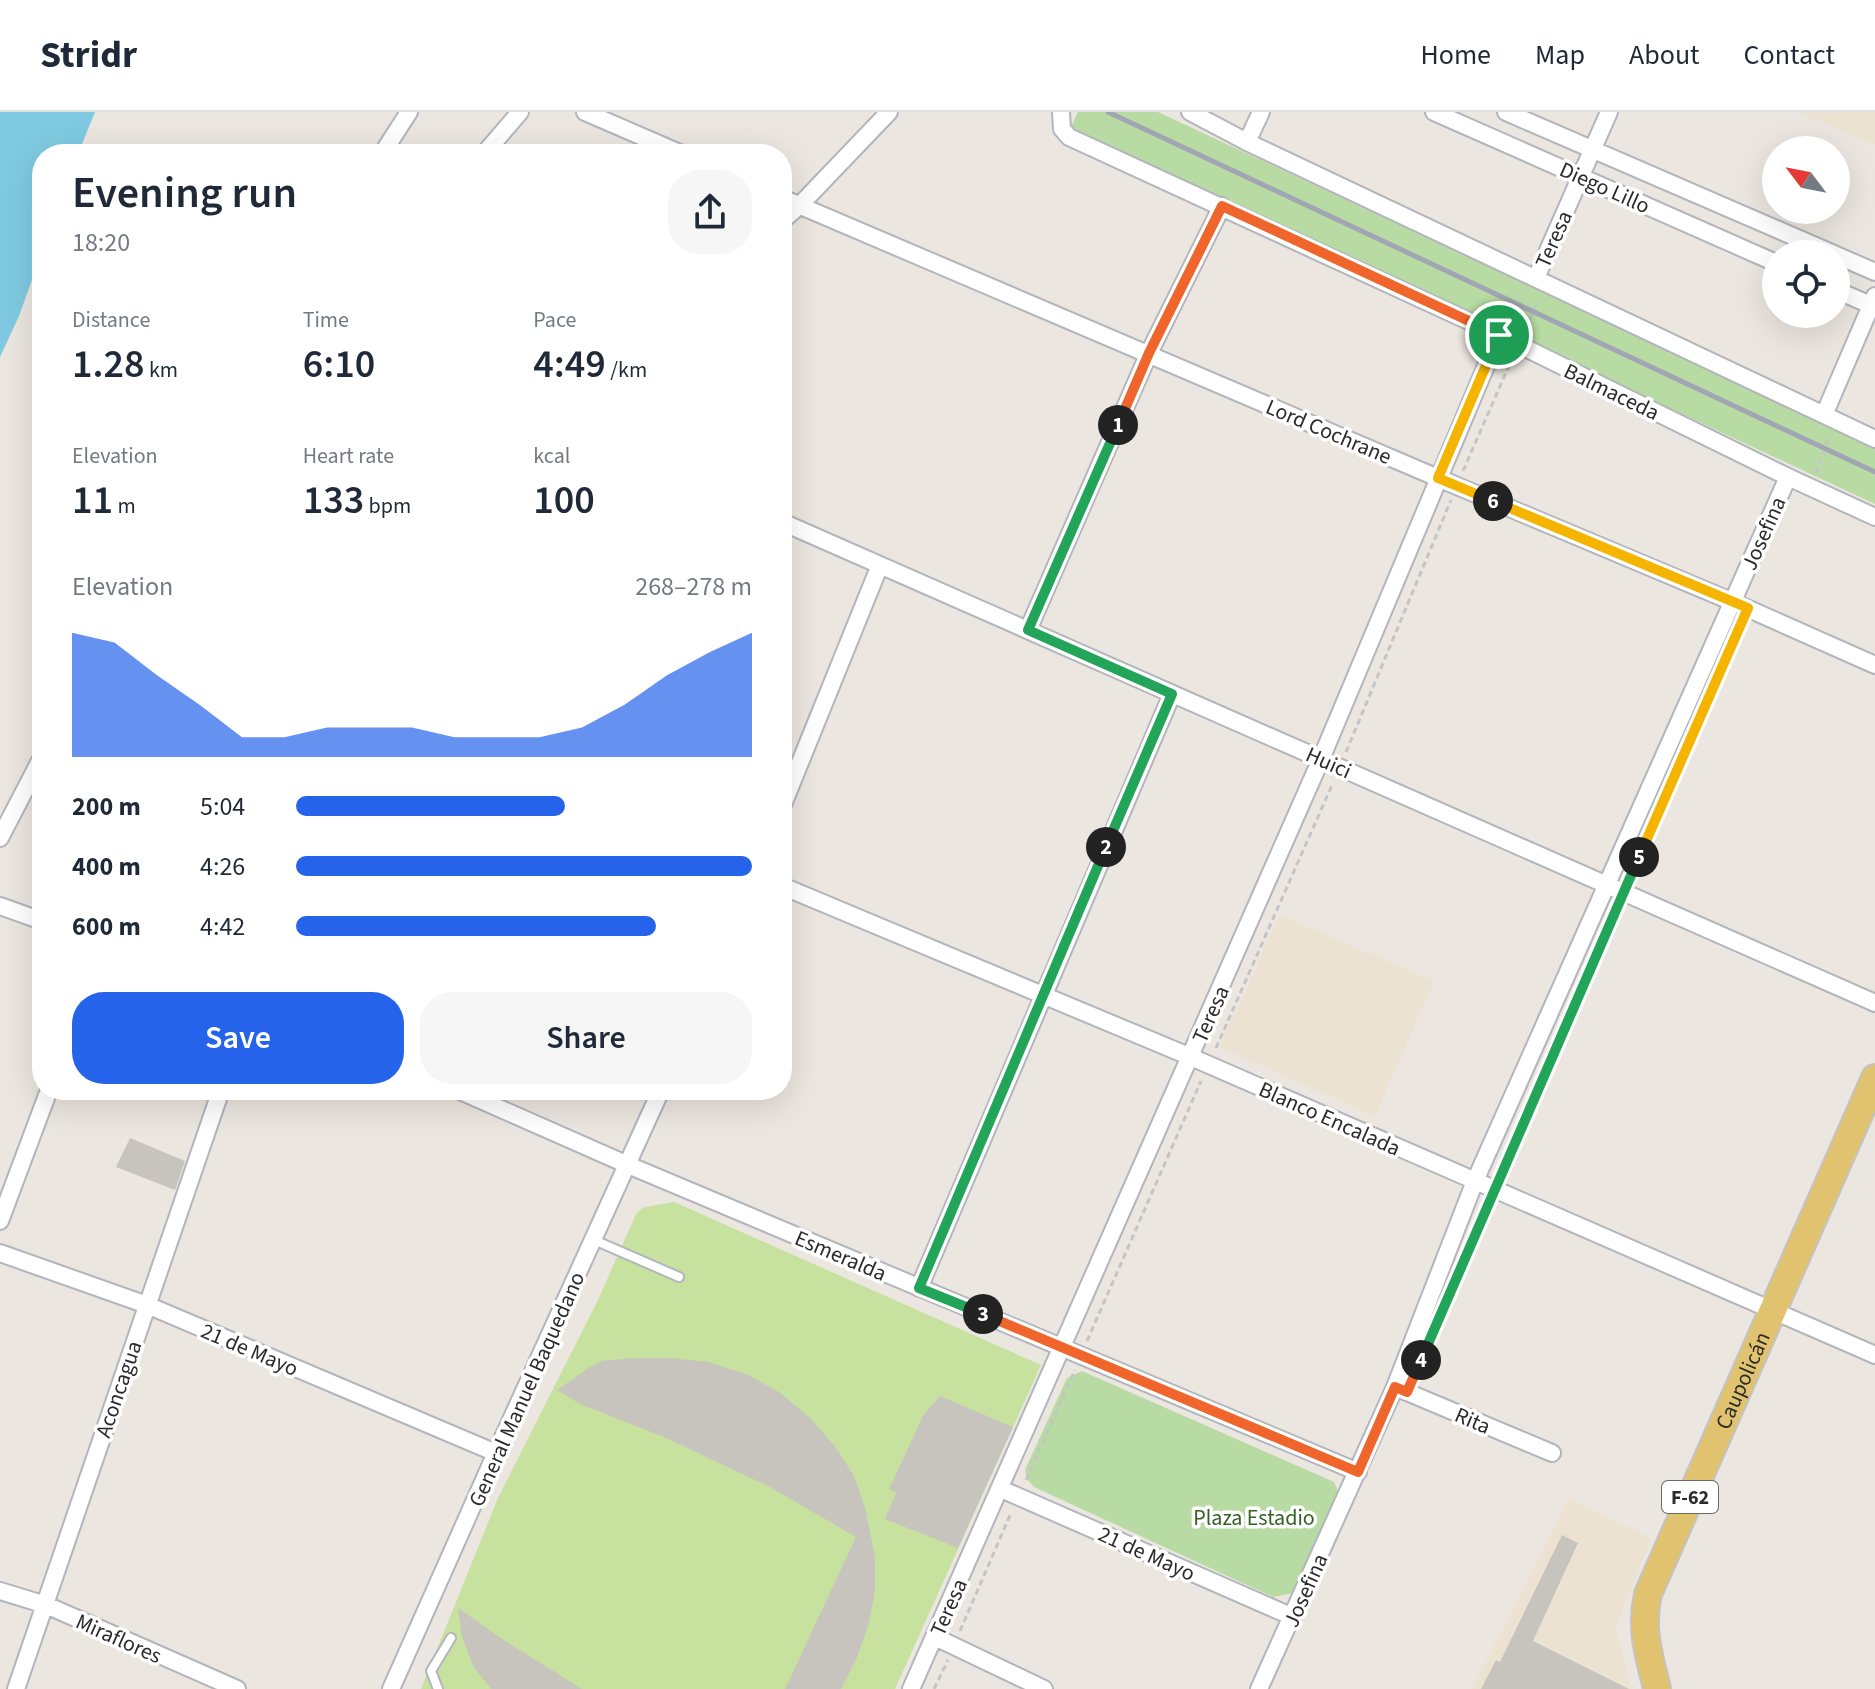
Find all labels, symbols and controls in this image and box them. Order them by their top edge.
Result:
text: Stridr [40,28,137,82]
text: Home [1420,35,1491,75]
text: Map [1535,35,1585,75]
text: About [1629,35,1700,75]
text: Contact [1744,35,1835,75]
north arrow [1762,136,1850,224]
map controls [1762,136,1850,328]
street label: Diego Lillo [1554,154,1655,222]
text: Evening run [72,162,297,225]
button: share [668,170,752,254]
street label: Teresa [1527,206,1581,273]
text: 18:20 [72,224,130,261]
button: locate [1762,240,1850,328]
pin [1465,301,1533,369]
text: Distance [72,304,150,336]
text: Time [303,304,349,336]
text: Pace [533,304,576,336]
icon: arrive [1477,313,1521,357]
text: 1.28 [72,336,145,393]
text: 6:10 [303,336,375,393]
text: 4:49 [533,336,606,393]
text: km [145,354,178,386]
text: /km [606,354,647,386]
street label: Balmaceda [1558,355,1665,429]
street label: Lord Cochrane [1261,391,1397,473]
pin: 1 [1098,405,1138,445]
text: 1 [1112,409,1124,441]
text: Elevation [72,440,158,472]
text: Heart rate [303,440,394,472]
text: kcal [533,440,570,472]
text: 11 [72,472,113,529]
text: 133 [303,472,364,529]
text: 100 [533,472,595,529]
pin: 6 [1473,481,1513,521]
text: 6 [1487,485,1499,517]
text: m [113,490,136,522]
text: bpm [364,490,411,522]
street label: Josefina [1734,492,1794,575]
text: Elevation [72,568,173,605]
text: 268–278 m [635,568,752,605]
street label: Huici [1301,739,1357,787]
text: 200 m [72,788,141,825]
text: 5:04 [200,788,245,825]
pin: 2 [1086,827,1126,867]
text: 2 [1100,831,1112,863]
pin: 5 [1619,837,1659,877]
text: 5 [1633,841,1645,873]
text: 400 m [72,848,141,885]
text: 4:26 [200,848,245,885]
text: 600 m [72,908,141,945]
text: 4:42 [200,908,245,945]
street label: Teresa [1184,981,1238,1048]
button: Save [72,992,404,1084]
button: Share [420,992,752,1084]
street label: Blanco Encalada [1254,1073,1406,1164]
street label: Esmeralda [790,1222,892,1290]
street label: General Manuel Baquedano [461,1267,593,1512]
pin: 3 [963,1294,1003,1334]
text: 3 [977,1298,989,1330]
street label: 21 de Mayo [196,1315,303,1385]
street label: Caupolicán [1707,1327,1778,1435]
street label: Aconcagua [87,1337,150,1442]
pin: 4 [1401,1340,1441,1380]
text: 4 [1415,1344,1427,1376]
street label: Rita [1450,1399,1495,1443]
road number: F-62 [1662,1481,1718,1513]
park label: Plaza Estadio [1193,1502,1315,1534]
street label: 21 de Mayo [1093,1518,1200,1589]
street label: Josefina [1276,1549,1336,1632]
street label: Teresa [922,1574,976,1641]
street label: Miraflores [70,1606,167,1672]

